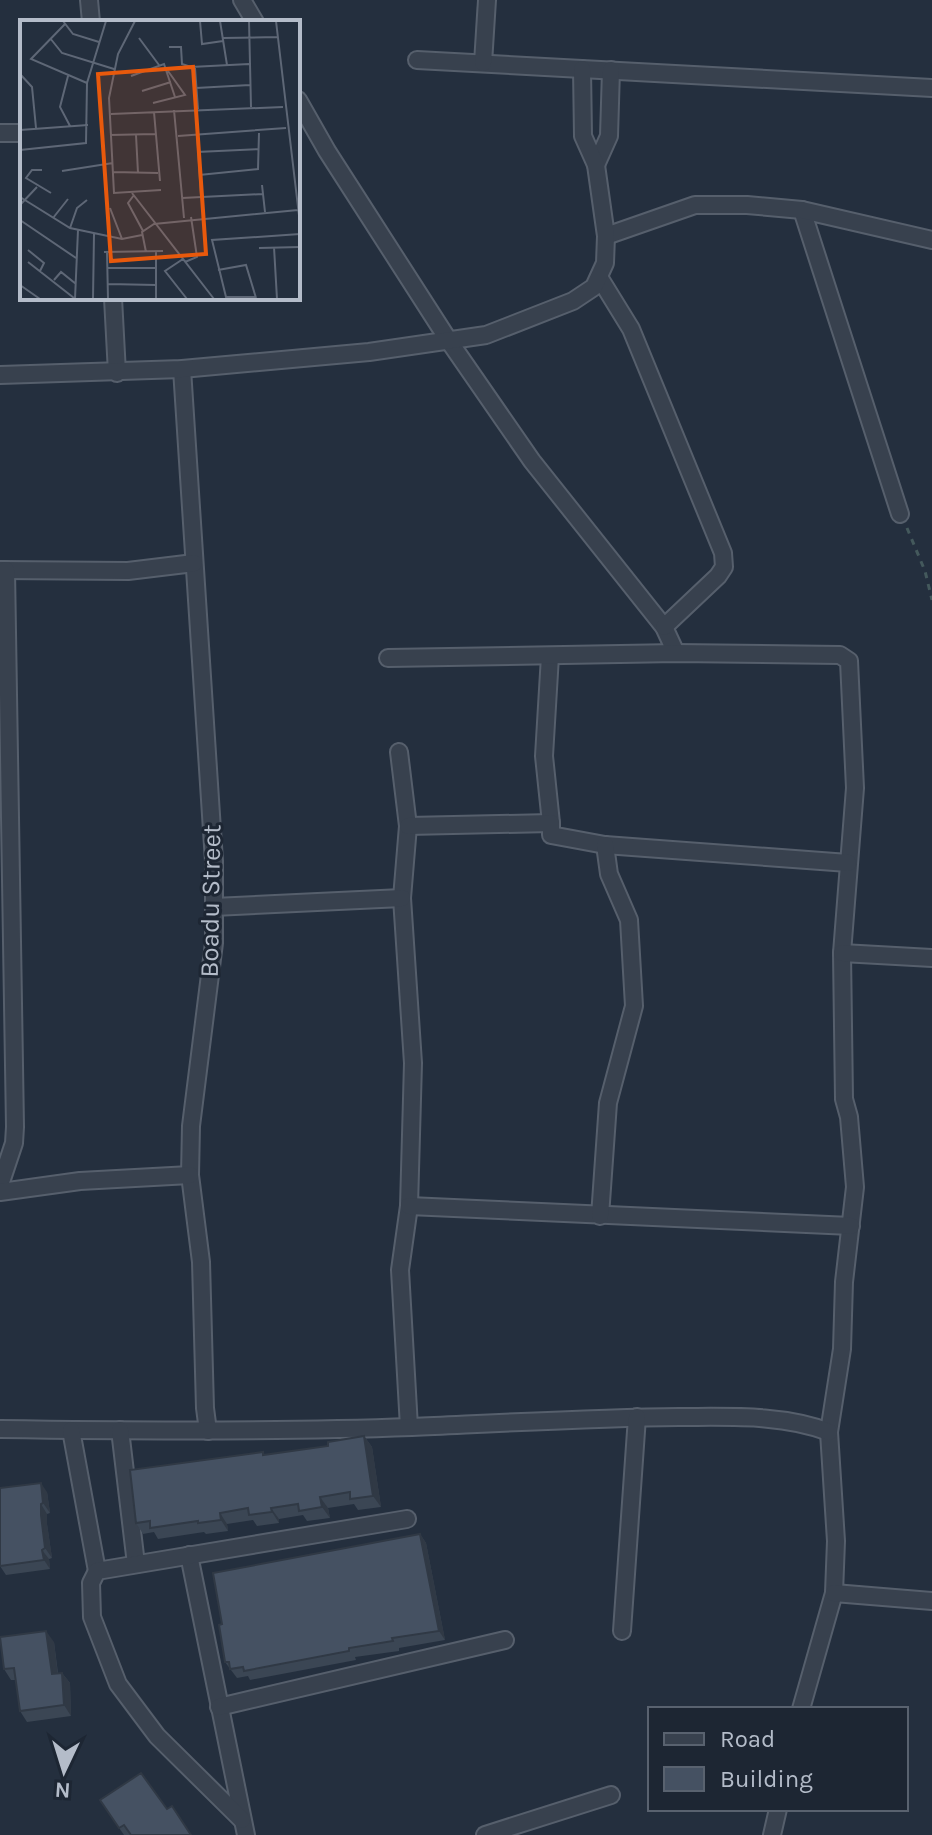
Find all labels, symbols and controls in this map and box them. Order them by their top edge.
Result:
inset map [20,20,300,300]
street label: Boadu Street [194,824,227,978]
legend [648,1707,908,1811]
text: Road [720,1725,775,1753]
north arrow [24,1731,104,1811]
text: Building [720,1765,813,1793]
text: N [54,1776,71,1803]

